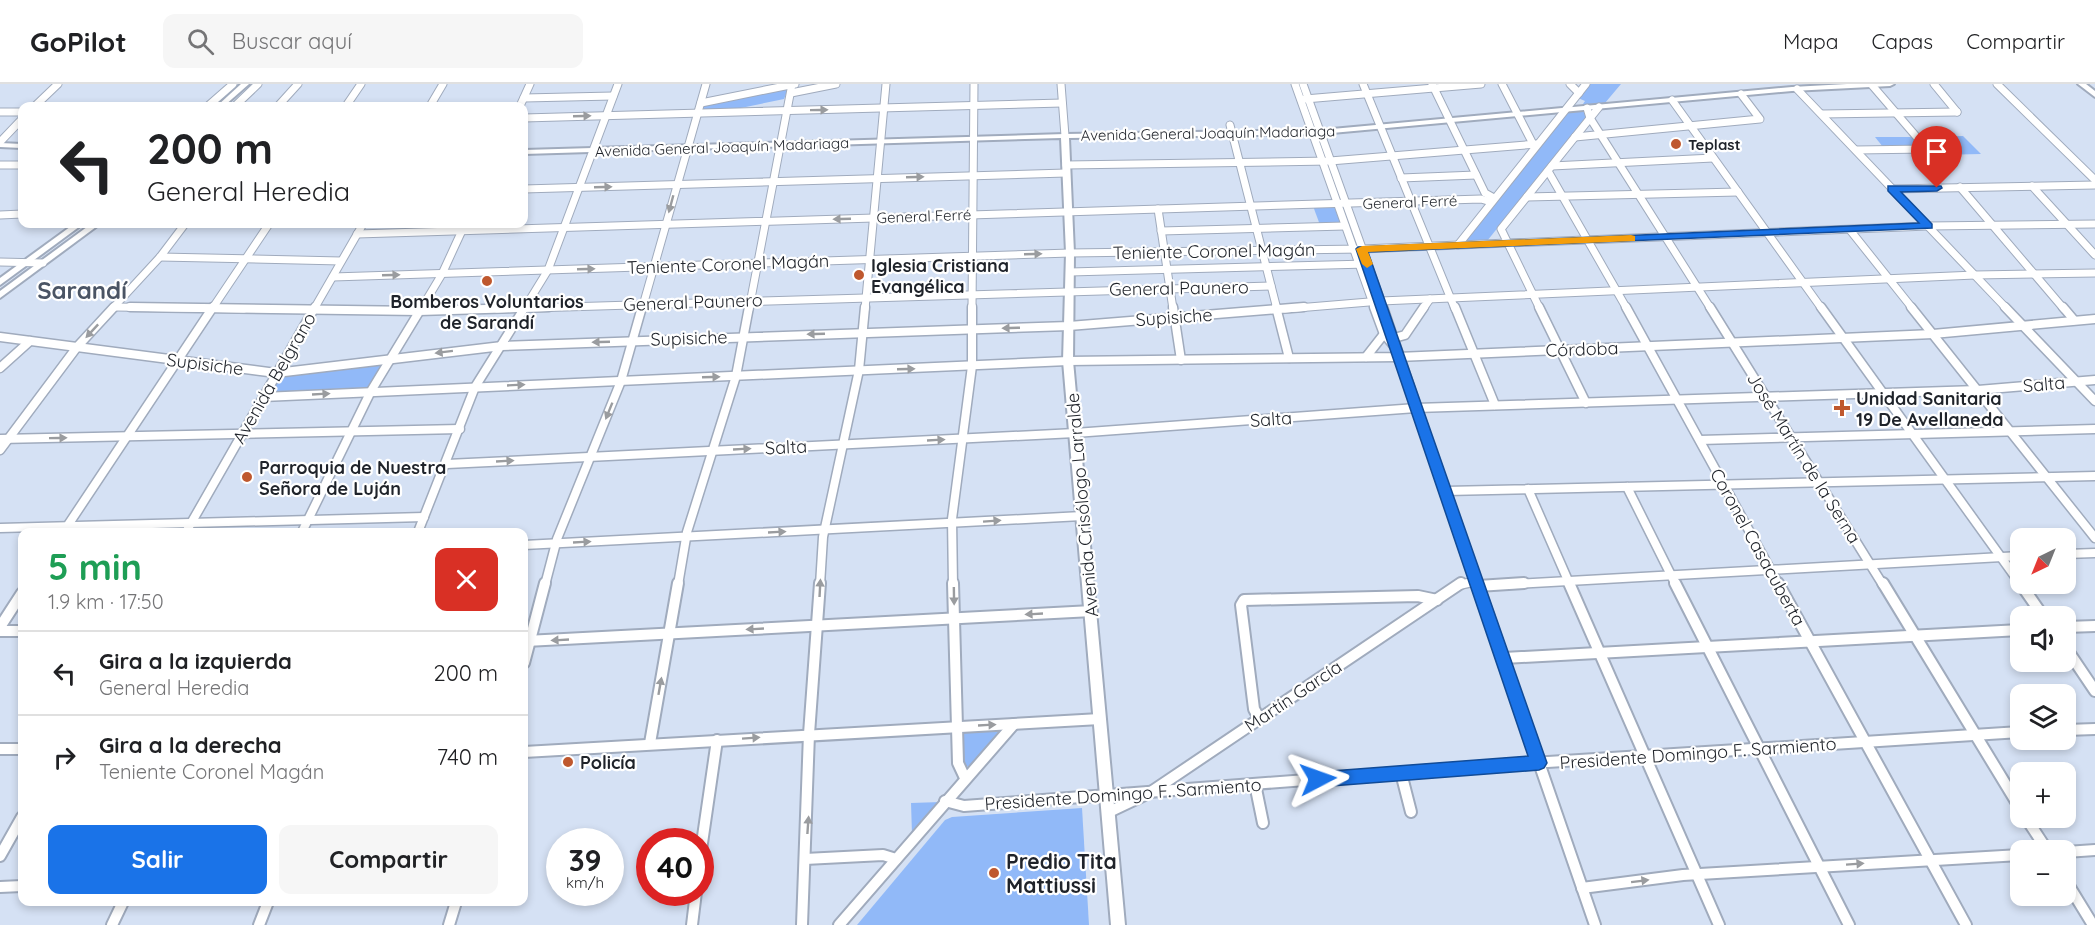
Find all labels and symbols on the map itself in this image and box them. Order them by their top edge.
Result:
one-way arrow [809,105,828,115]
one-way arrow [572,112,591,121]
street label: Avenida General Joaquín Madariaga [1081,121,1335,145]
pin [1911,126,1962,188]
street label: Avenida General Joaquín Madariaga [594,133,850,161]
place label: Teplast [1688,135,1741,154]
marker: Teplast [1669,137,1683,151]
one-way arrow [906,173,925,182]
one-way arrow [593,182,612,191]
street label: General Ferré [1362,191,1458,213]
one-way arrow [666,195,675,213]
street label: General Ferré [876,205,972,227]
one-way arrow [832,214,851,224]
street label: Teniente Coronel Magán [1112,238,1316,264]
street label: Teniente Coronel Magán [626,249,830,279]
one-way arrow [1023,249,1042,259]
place label: Iglesia Cristiana Evangélica [871,254,1009,298]
one-way arrow [576,264,595,273]
marker: Iglesia Cristiana Evangélica [852,268,866,282]
one-way arrow [382,270,401,280]
marker: Bomberos Voluntarios de Sarandí [480,274,494,288]
district label: Sarandí [37,275,128,305]
street label: General Paunero [1109,275,1249,301]
street label: General Paunero [623,288,763,316]
place label: Bomberos Voluntarios de Sarandí [390,290,584,334]
street label: Supisiche [1135,303,1213,331]
street label: Avenida Belgrano [227,308,321,448]
one-way arrow [1001,323,1020,332]
one-way arrow [85,324,99,339]
street label: Supisiche [650,325,728,351]
one-way arrow [806,329,825,339]
street label: Córdoba [1545,336,1619,362]
one-way arrow [591,337,610,346]
street label: Supisiche [165,348,245,380]
one-way arrow [434,348,453,357]
one-way arrow [896,364,915,373]
street label: José Martín de la Serna [1742,368,1866,548]
street label: Salta [2022,371,2066,397]
one-way arrow [702,372,721,381]
one-way arrow [507,381,526,390]
place label: Unidad Sanitaria 19 De Avellaneda [1856,387,2004,431]
one-way arrow [312,389,331,398]
street label: Avenida Crisólogo Larralde [1061,392,1103,618]
marker: Unidad Sanitaria 19 De Avellaneda [1833,399,1851,417]
one-way arrow [604,402,614,420]
street label: Salta [1249,406,1293,432]
one-way arrow [49,433,68,443]
street label: Salta [764,434,808,460]
one-way arrow [927,435,946,445]
one-way arrow [732,445,751,454]
place label: Parroquia de Nuestra Señora de Luján [259,456,446,500]
one-way arrow [496,456,515,465]
street label: Coronel Casacuberta [1705,464,1811,630]
marker: Parroquia de Nuestra Señora de Luján [240,470,254,484]
one-way arrow [983,517,1002,526]
one-way arrow [767,527,786,536]
north arrow [2010,528,2076,594]
one-way arrow [572,538,591,547]
one-way arrow [816,579,825,598]
one-way arrow [949,586,959,605]
one-way arrow [1024,609,1043,618]
one-way arrow [745,625,764,634]
one-way arrow [551,635,570,644]
street label: Martín García [1240,655,1346,737]
one-way arrow [656,676,665,695]
one-way arrow [978,721,997,730]
street label: Presidente Domingo F. Sarmiento [1559,732,1837,774]
one-way arrow [741,733,760,743]
position arrow [1286,747,1350,811]
place label: Policía [580,751,636,774]
marker: Policía [561,755,575,769]
street label: Presidente Domingo F. Sarmiento [984,773,1262,815]
one-way arrow [803,815,812,834]
speed limit sign: 40 [636,828,714,906]
place label: Predio Tita Mattiussi [1006,848,1117,898]
one-way arrow [1846,860,1865,869]
marker: Predio Tita Mattiussi [987,866,1001,880]
one-way arrow [1631,876,1650,885]

